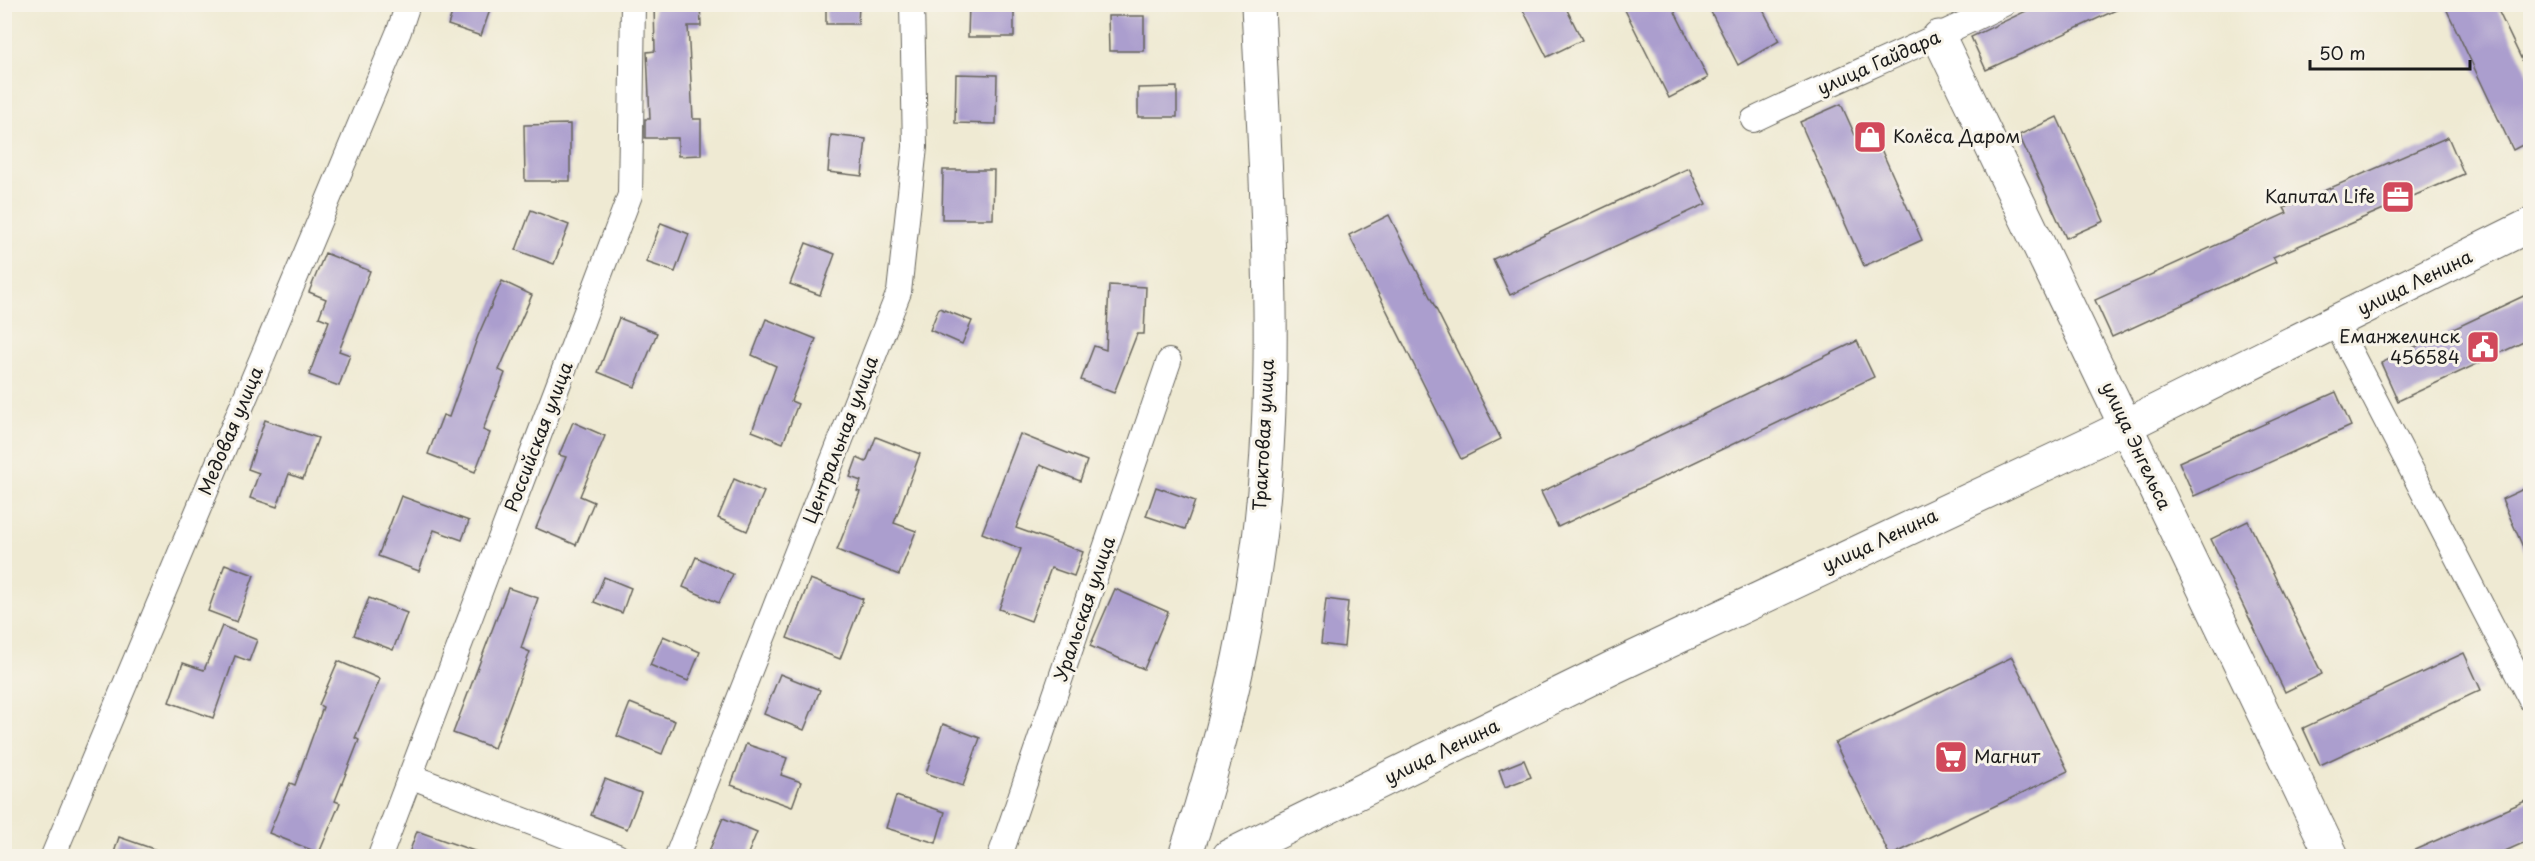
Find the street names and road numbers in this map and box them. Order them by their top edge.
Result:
street label: улица Гайдара [1813,22,1945,101]
street label: улица Ленина [2352,242,2477,321]
street label: Центральная улица [795,351,884,527]
street label: Российская улица [497,357,579,515]
street label: Трактовая улица [1245,358,1280,511]
street label: Медовая улица [190,361,269,499]
street label: улица Энгельса [2096,377,2179,515]
street label: улица Ленина [1817,501,1942,578]
street label: Уральская улица [1046,532,1121,685]
street label: улица Ленина [1379,711,1504,790]

